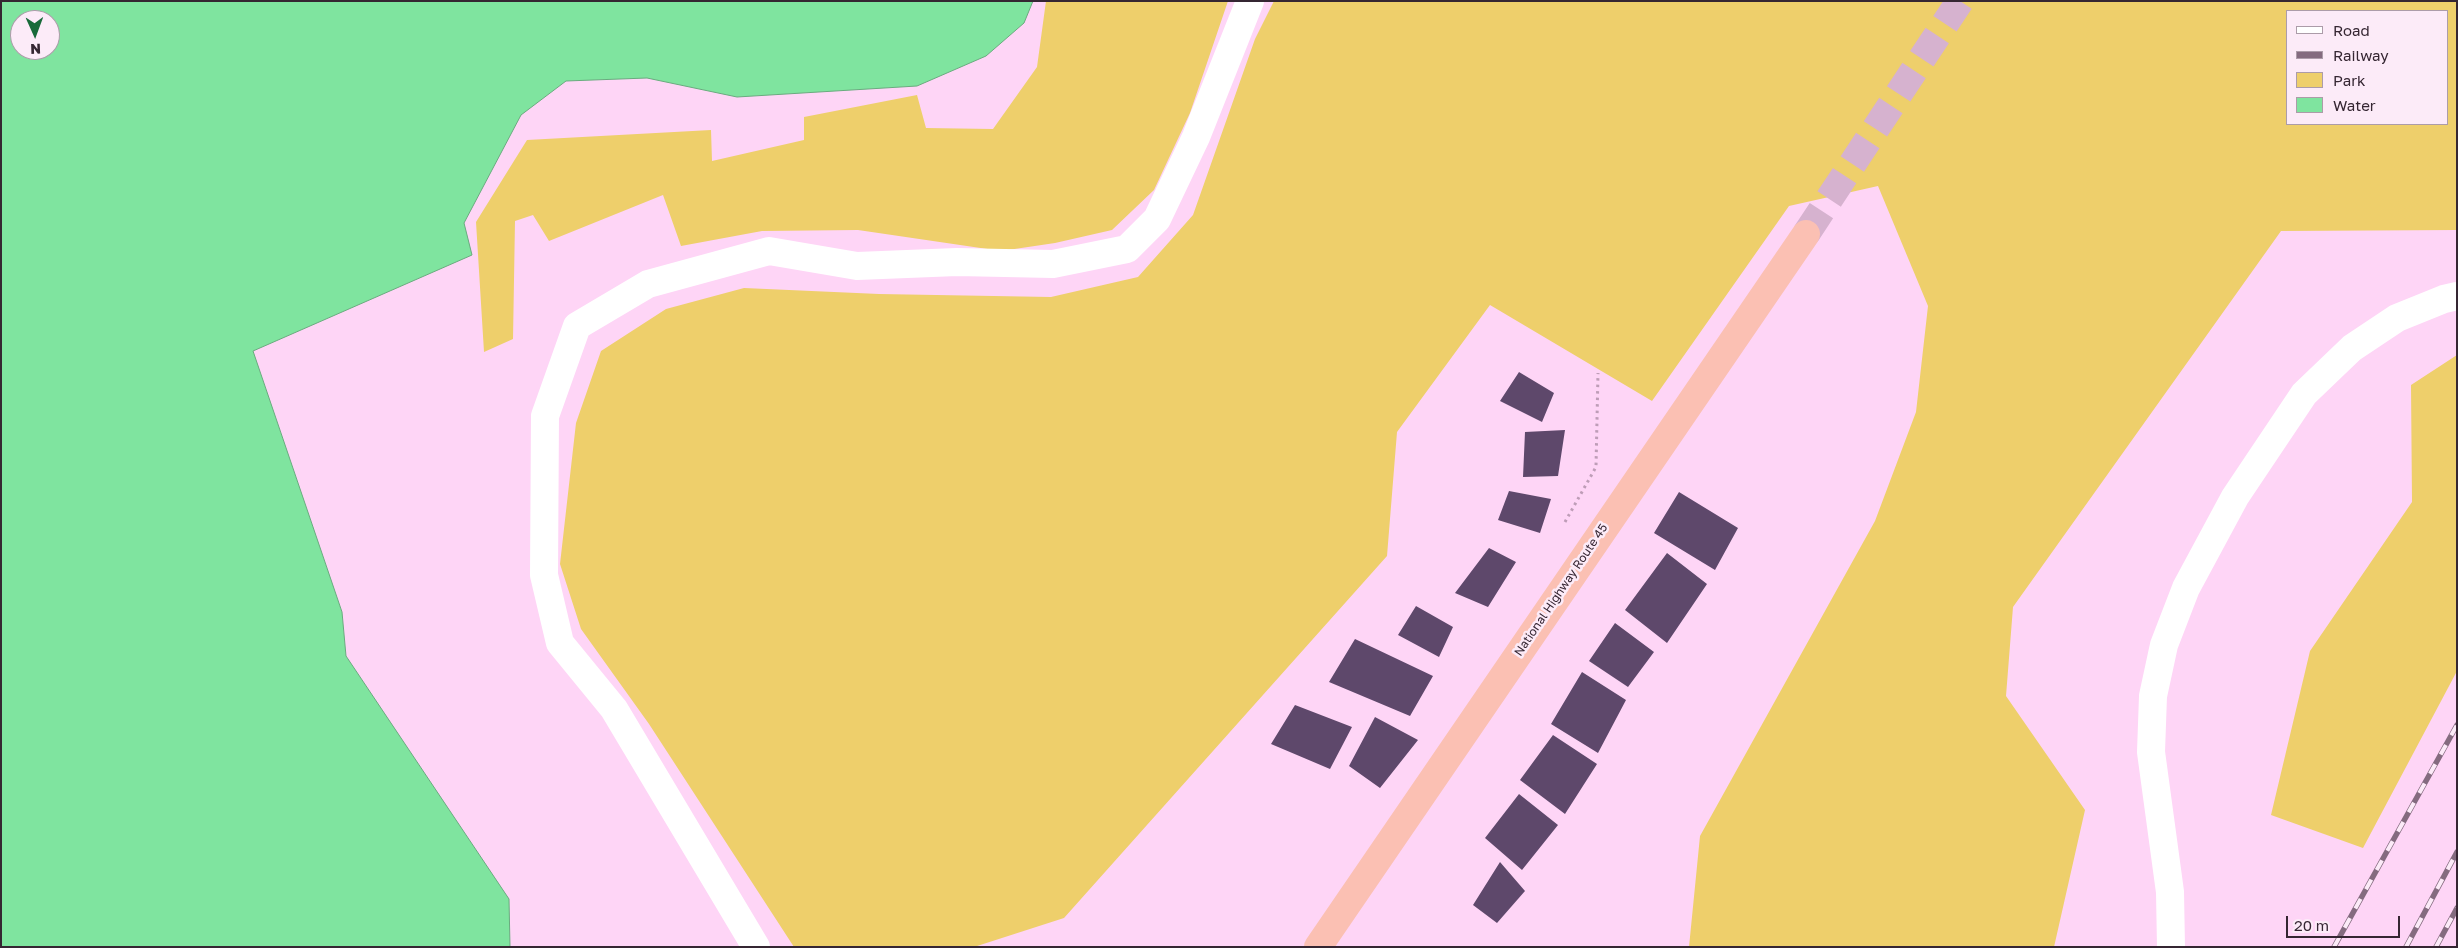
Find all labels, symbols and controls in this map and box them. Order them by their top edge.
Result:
north arrow [10,10,60,60]
legend [2286,10,2448,125]
text: Road [2333,21,2370,39]
text: N [30,41,41,58]
text: Railway [2333,46,2389,64]
text: Park [2333,71,2365,89]
text: Water [2333,96,2376,114]
street label: National Highway Route 45 [1511,521,1611,659]
scale bar [2288,906,2402,938]
text: 20 m [2294,916,2329,934]

